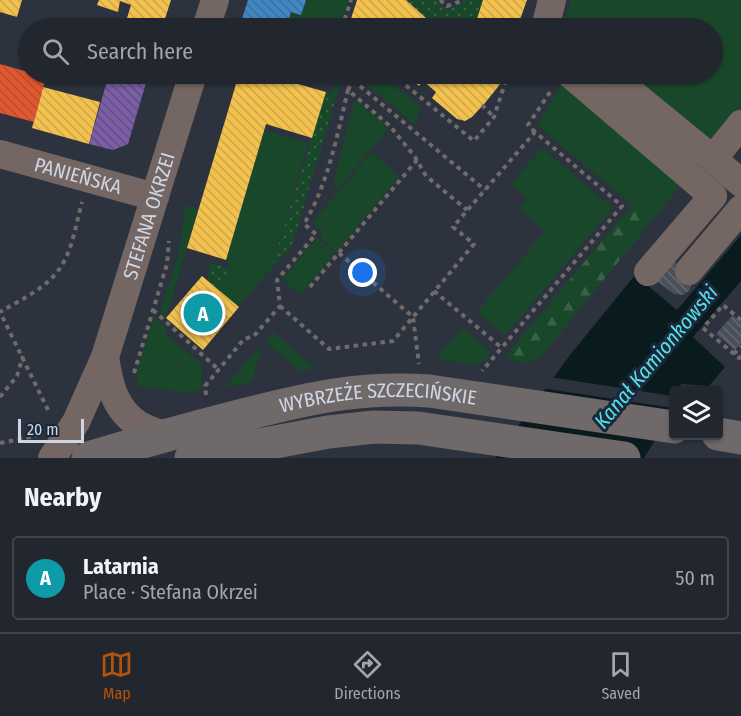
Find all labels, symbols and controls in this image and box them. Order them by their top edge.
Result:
search box [18,18,723,84]
icon: search [39,35,72,68]
text: Search here [87,38,193,65]
street label: STEFANA OKRZEI [118,150,180,283]
street label: PANIEŃSKA [32,152,125,199]
your location [348,258,377,287]
water label: Kanał Kamionkowski [589,280,724,434]
pin: A [184,290,222,336]
street label: WYBRZEŻE SZCZECIŃSKIE [277,378,478,418]
map controls [669,386,723,440]
button: layers [669,386,723,440]
scale bar [18,416,84,444]
text: 20 m [27,420,58,439]
text: Nearby [24,482,101,513]
text: Latarnia [83,553,159,580]
text: A [40,566,51,590]
text: 50 m [675,566,715,590]
text: Place · Stefana Okrzei [83,580,258,604]
tab: Map [100,648,133,703]
tab: Directions [334,648,401,703]
tab: Saved [601,648,641,703]

